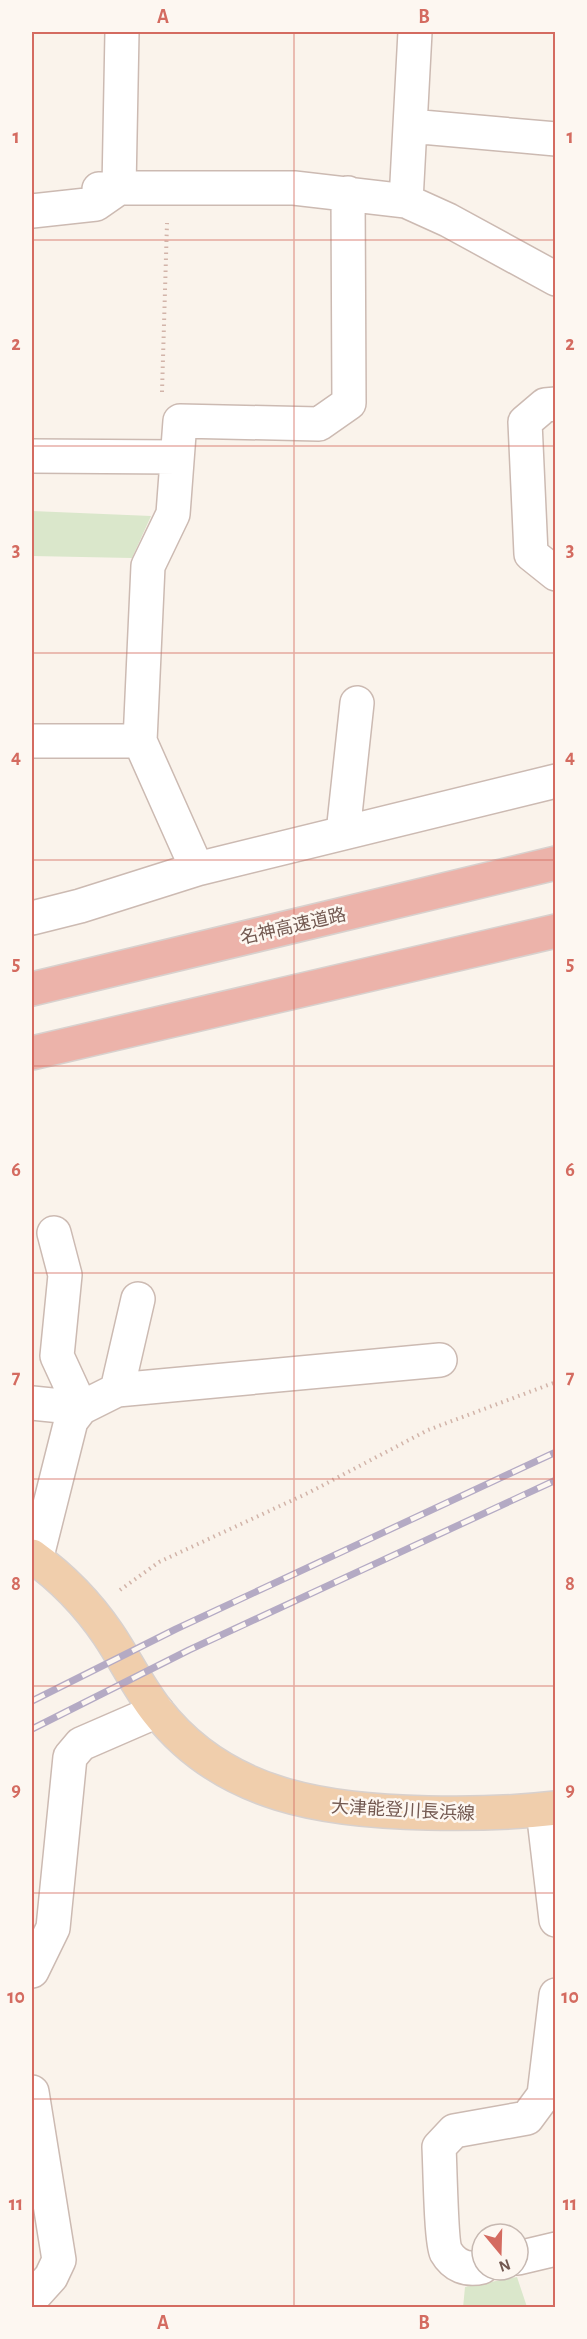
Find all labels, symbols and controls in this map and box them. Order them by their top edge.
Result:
text: A [157,7,169,27]
text: B [418,7,430,27]
text: 1 [12,127,20,147]
text: 1 [566,127,574,147]
text: 2 [11,334,21,354]
text: 2 [565,334,575,354]
text: 3 [12,540,20,560]
text: 3 [566,540,574,560]
text: 4 [11,747,21,767]
text: 4 [565,747,575,767]
street label: 名神高速道路 [238,904,348,948]
text: 5 [12,954,20,974]
text: 5 [566,954,574,974]
text: 6 [11,1160,21,1180]
text: 6 [565,1160,575,1180]
text: 7 [12,1367,21,1387]
text: 7 [566,1367,575,1387]
text: 8 [11,1574,21,1594]
text: 8 [565,1574,575,1594]
text: 9 [11,1780,21,1800]
text: 9 [565,1780,575,1800]
street label: 大津能登川長浜線 [331,1796,475,1824]
text: 10 [7,1987,25,2007]
text: 10 [561,1987,579,2007]
text: 11 [9,2194,23,2214]
text: 11 [563,2194,577,2214]
north arrow [470,2222,530,2282]
text: N [497,2256,512,2275]
text: A [157,2313,169,2333]
text: B [418,2313,430,2333]

